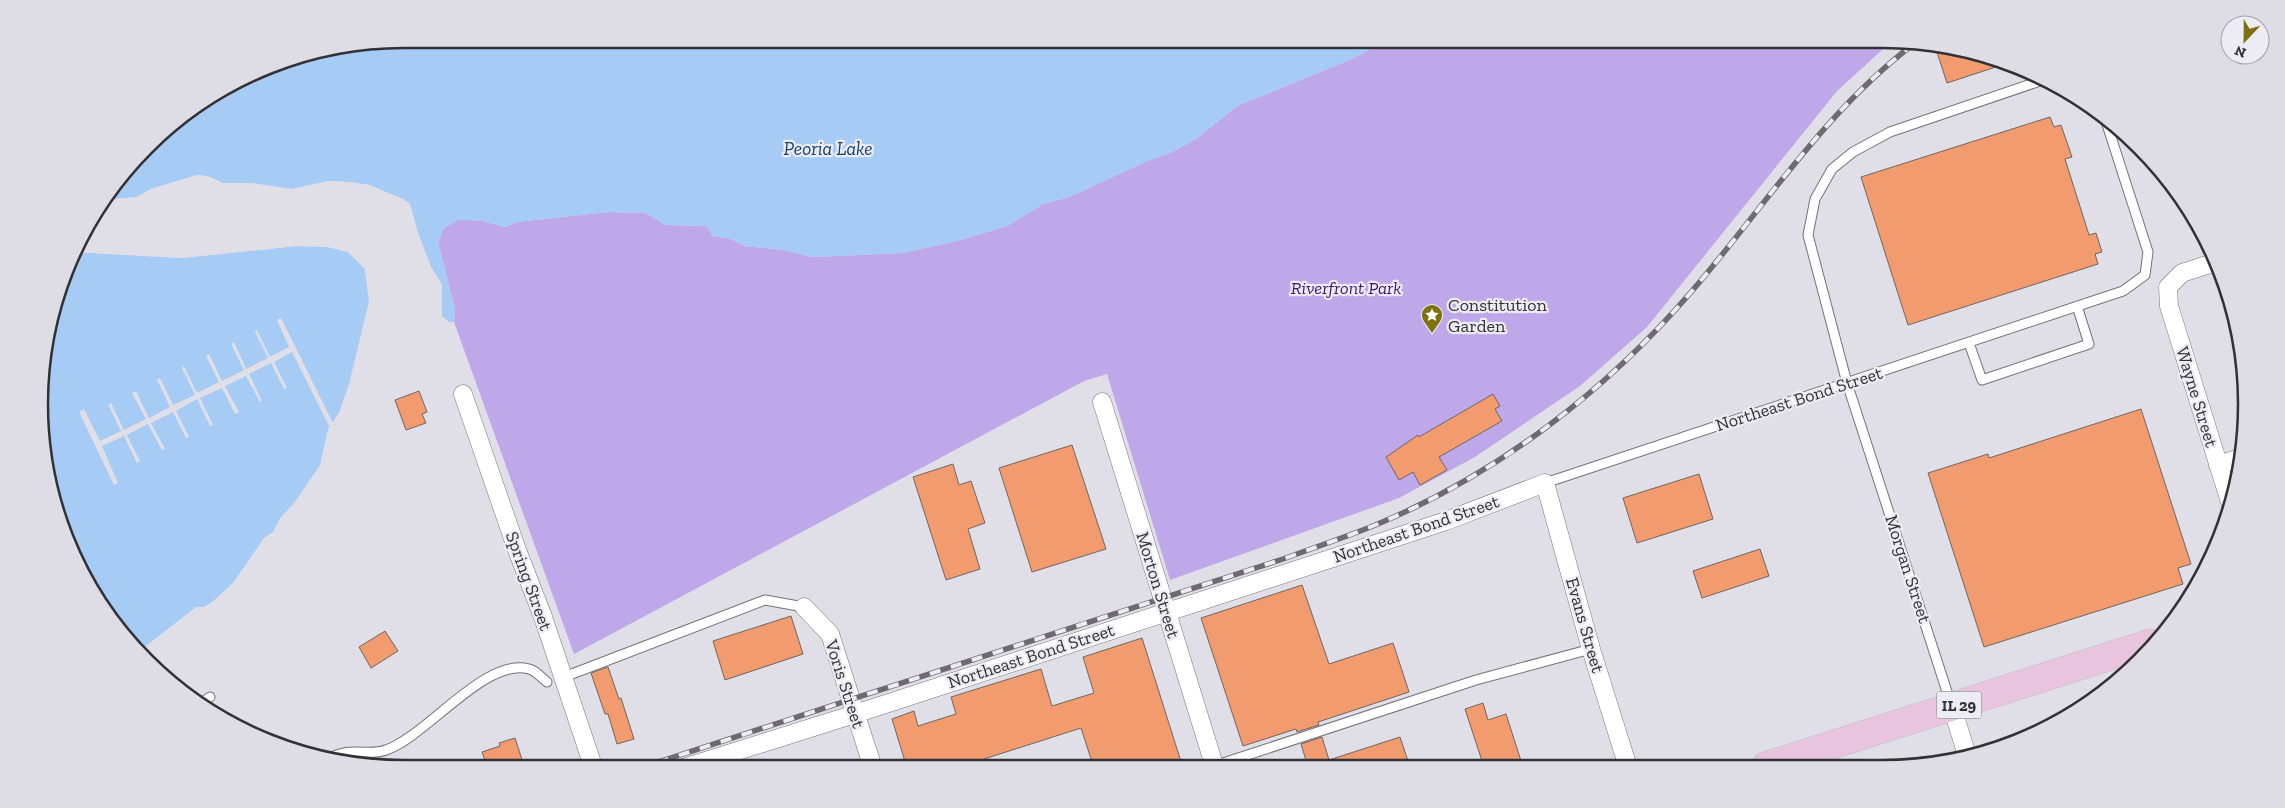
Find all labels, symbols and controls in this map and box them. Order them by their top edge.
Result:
north arrow [2220,15,2270,65]
text: N [2232,42,2248,61]
water label: Peoria Lake [783,137,873,160]
park label: Riverfront Park [1291,277,1401,299]
place label: Constitution Garden [1448,294,1548,337]
place icon: Constitution Garden [1420,303,1444,334]
street label: Wayne Street [2171,344,2223,450]
street label: Northeast Bond Street [1713,362,1885,436]
street label: Northeast Bond Street [1330,490,1502,568]
street label: Morgan Street [1880,512,1936,626]
street label: Spring Street [501,528,557,634]
street label: Morton Street [1131,529,1185,641]
street label: Evans Street [1561,575,1609,676]
street label: Northeast Bond Street [945,619,1117,693]
street label: Voris Street [820,636,870,731]
road number: IL 29 [1936,692,1982,718]

